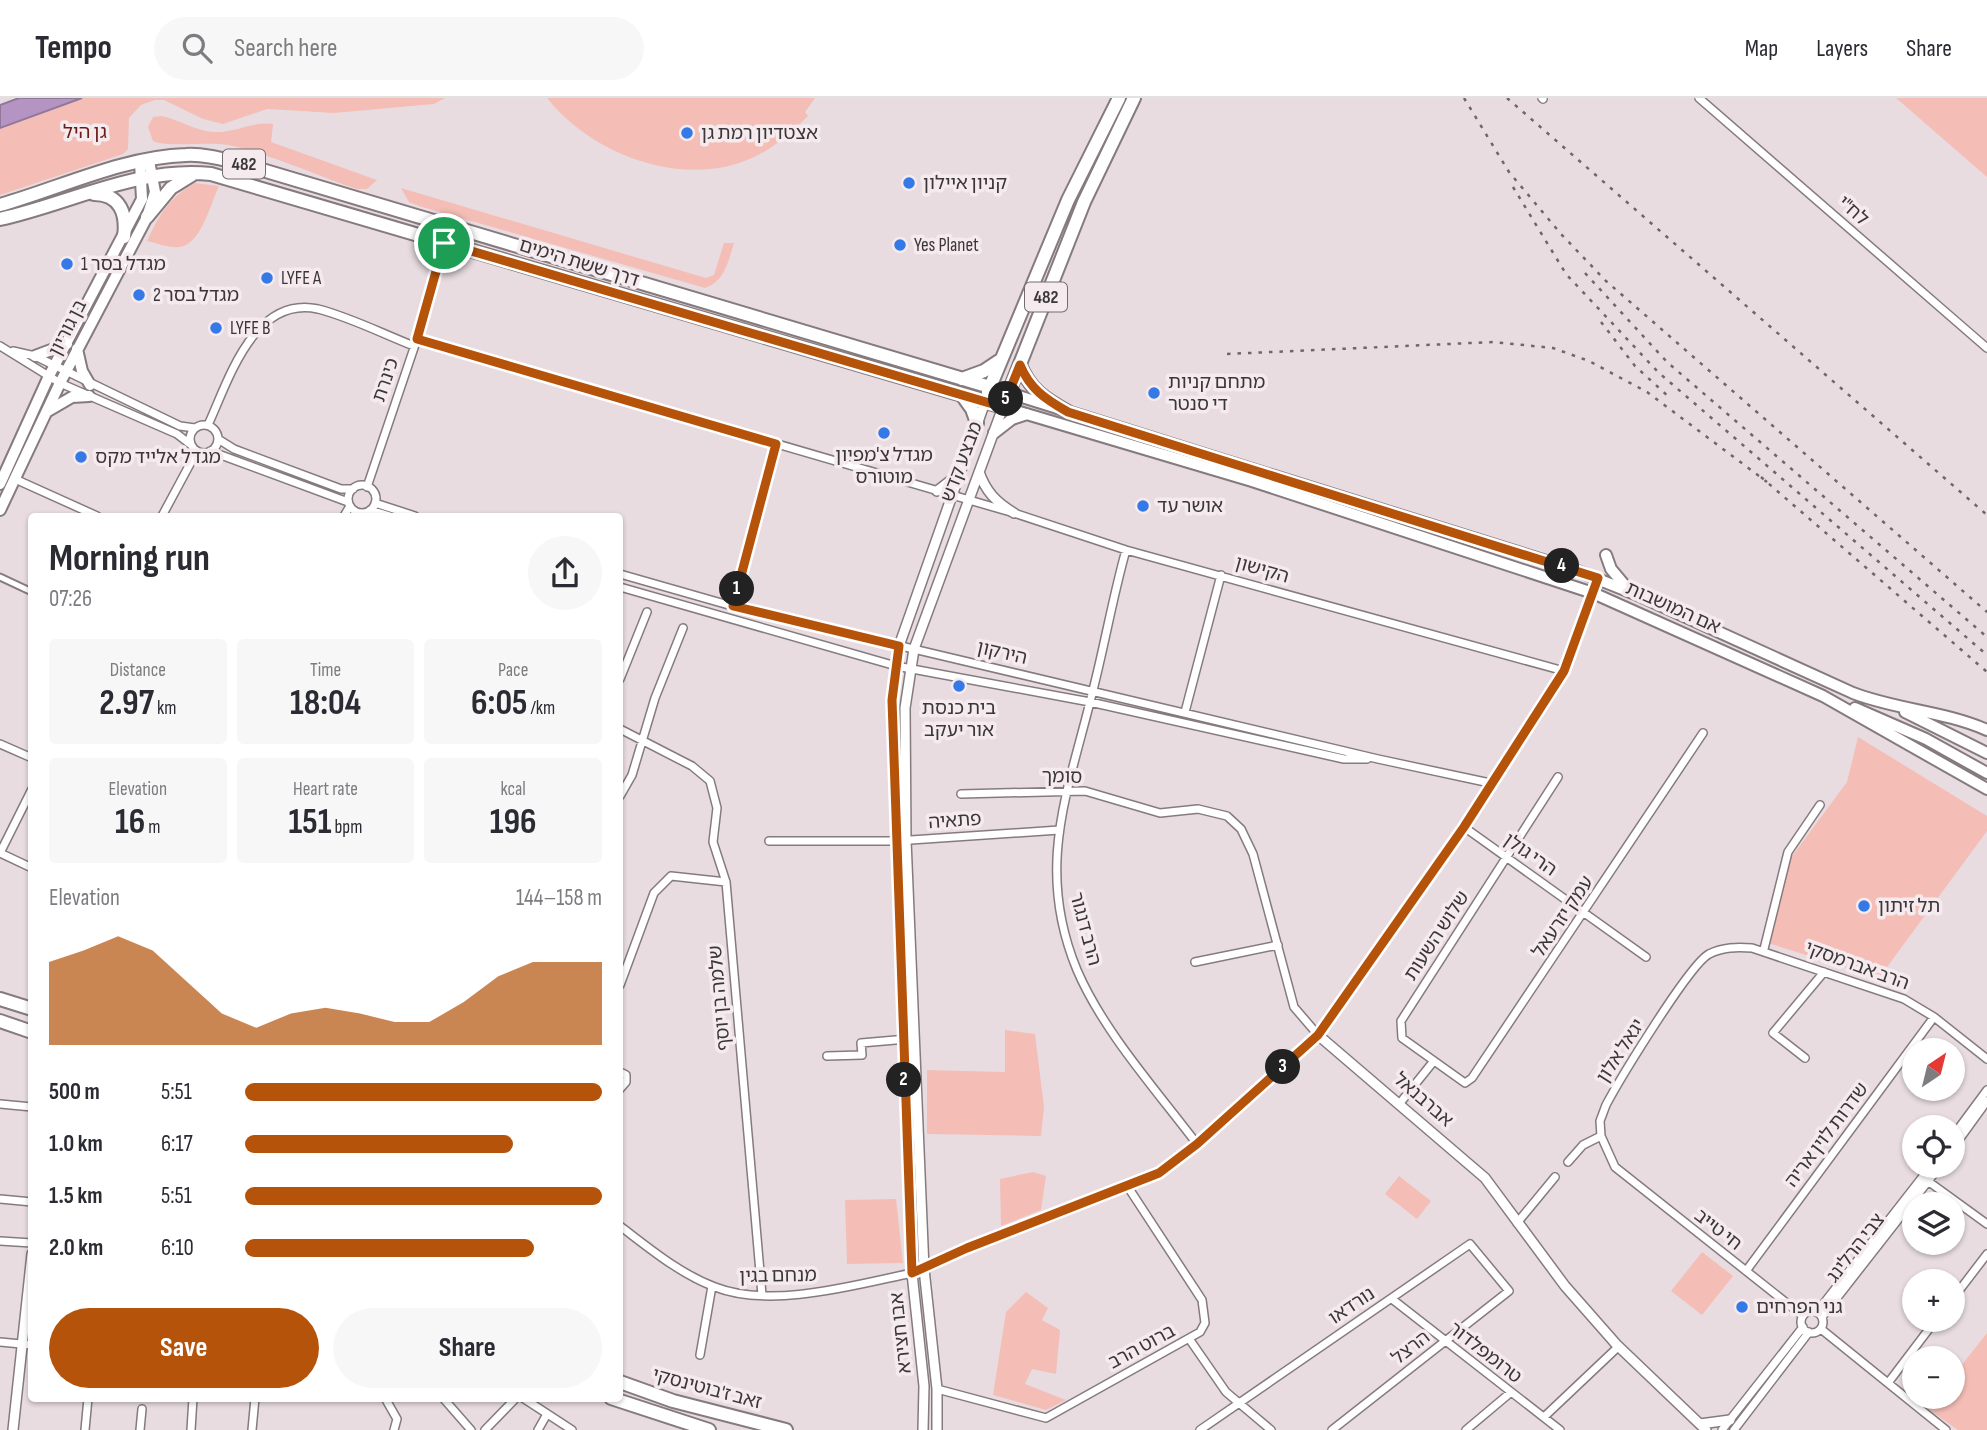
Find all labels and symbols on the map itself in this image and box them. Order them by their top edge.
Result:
park label: גן היל [63,121,107,144]
place label: אצטדיון רמת גן [701,122,818,145]
marker: אצטדיון רמת גן [679,125,695,141]
road number: 482 [223,150,265,178]
place label: קניון איילון [923,172,1007,195]
marker: קניון איילון [901,175,917,191]
street label: לח"י [1833,191,1873,231]
pin [414,213,474,273]
street label: דרך ששת הימים [516,234,642,292]
place label: Yes Planet [914,234,979,257]
marker: Yes Planet [892,237,908,253]
place label: מגדל בסר 1 [81,253,166,276]
marker: מגדל בסר 1 [59,256,75,272]
place label: LYFE A [281,267,322,290]
marker: LYFE A [259,270,275,286]
road number: 482 [1025,282,1067,312]
place label: מגדל בסר 2 [153,284,239,307]
marker: מגדל בסר 2 [131,287,147,303]
street label: בן גוריון [44,296,92,360]
place label: LYFE B [230,317,271,340]
marker: LYFE B [208,320,224,336]
street label: כינרת [368,355,404,405]
place label: מתחם קניות די סנטר [1168,371,1265,416]
pin: 5 [988,382,1024,416]
marker: מתחם קניות די סנטר [1146,385,1162,401]
street label: מבצע קדש [936,419,988,505]
marker: מגדל צ'מפיון מוטורס [876,425,892,441]
place label: מגדל צ'מפיון מוטורס [835,444,933,489]
place label: מגדל אלייד מקס [95,446,221,469]
marker: מגדל אלייד מקס [73,449,89,465]
place label: אושר עד [1157,495,1223,518]
marker: אושר עד [1135,498,1151,514]
pin: 4 [1544,548,1580,584]
street label: הקישון [1232,551,1292,589]
pin: 1 [720,572,754,606]
street label: אם המושבות [1622,577,1724,639]
street label: הירקון [975,636,1029,670]
marker: בית כנסת אור יעקב [951,678,967,694]
place label: בית כנסת אור יעקב [922,697,996,742]
street label: סומך [1041,765,1083,789]
street label: פתאיה [928,808,982,834]
street label: הרי גולן [1499,829,1561,881]
street label: עמק יזרעאל [1527,872,1599,962]
street label: שלוש השעות [1400,887,1474,985]
street label: הרב דנגור [1064,890,1106,968]
place label: תל זיתון [1878,895,1940,918]
marker: תל זיתון [1856,898,1872,914]
street label: הרב אברמסקי [1802,937,1912,995]
street label: שלמה בן יוסף [704,944,736,1052]
street label: יגאל אלון [1592,1015,1650,1087]
north arrow [1902,1038,1965,1101]
pin: 3 [1266,1049,1300,1084]
pin: 2 [886,1062,922,1098]
street label: אברבנאל [1388,1068,1458,1132]
street label: שדרות לוין אריה [1780,1078,1874,1192]
street label: חי טייב [1690,1204,1746,1256]
street label: צבי הרלינג [1822,1209,1890,1287]
street label: מנחם בגין [739,1264,817,1288]
street label: נורדאו [1325,1282,1379,1330]
street label: אבו חצירא [885,1291,917,1375]
place label: גני הפרחים [1756,1296,1843,1319]
marker: גני הפרחים [1734,1299,1750,1315]
street label: טרומפלדור [1444,1317,1526,1389]
street label: ברוט הרב [1104,1320,1180,1374]
street label: הרצל [1387,1326,1435,1370]
street label: זאב ז'בוטינסקי [650,1363,764,1415]

